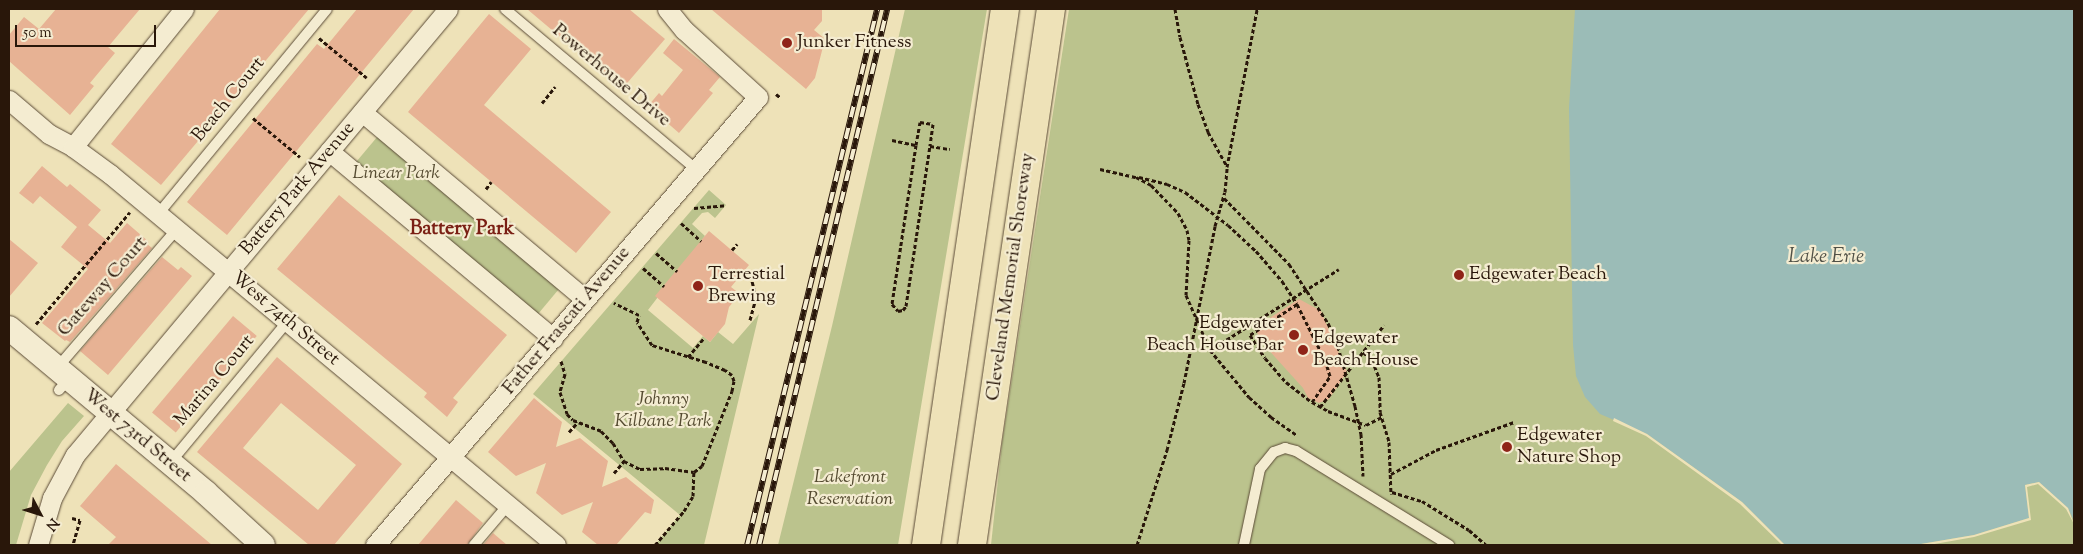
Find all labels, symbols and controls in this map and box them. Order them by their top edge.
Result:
scale bar [18,15,159,47]
street label: Powerhouse Drive [547,20,675,132]
text: 50 m [23,23,52,44]
place label: Junker Fitness [797,32,912,54]
marker: Junker Fitness [781,37,793,49]
street label: Beach Court [188,53,270,147]
street label: Battery Park Avenue [236,118,360,260]
street label: Cleveland Memorial Shoreway [982,152,1040,402]
park label: Linear Park [352,163,440,185]
district label: Battery Park [410,217,514,241]
street label: Gateway Court [53,232,153,342]
street label: Father Frascati Avenue [498,242,636,400]
water label: Lake Erie [1788,245,1864,269]
place label: Terrestial Brewing [708,264,785,308]
place label: Edgewater Beach [1469,264,1607,286]
street label: West 74th Street [226,267,344,371]
marker: Edgewater Beach [1453,269,1465,281]
marker: Terrestial Brewing [692,280,704,292]
place label: Edgewater Beach House Bar [1147,313,1284,357]
place label: Edgewater Beach House [1313,328,1419,372]
marker: Edgewater Beach House Bar [1288,329,1300,341]
street label: Marina Court [170,331,260,431]
marker: Edgewater Beach House [1297,344,1309,356]
street label: West 73rd Street [78,384,196,488]
park label: Johnny Kilbane Park [614,389,712,433]
place label: Edgewater Nature Shop [1517,425,1621,469]
marker: Edgewater Nature Shop [1501,441,1513,453]
park label: Lakefront Reservation [807,467,893,511]
north arrow [15,489,65,539]
text: N [40,513,63,534]

